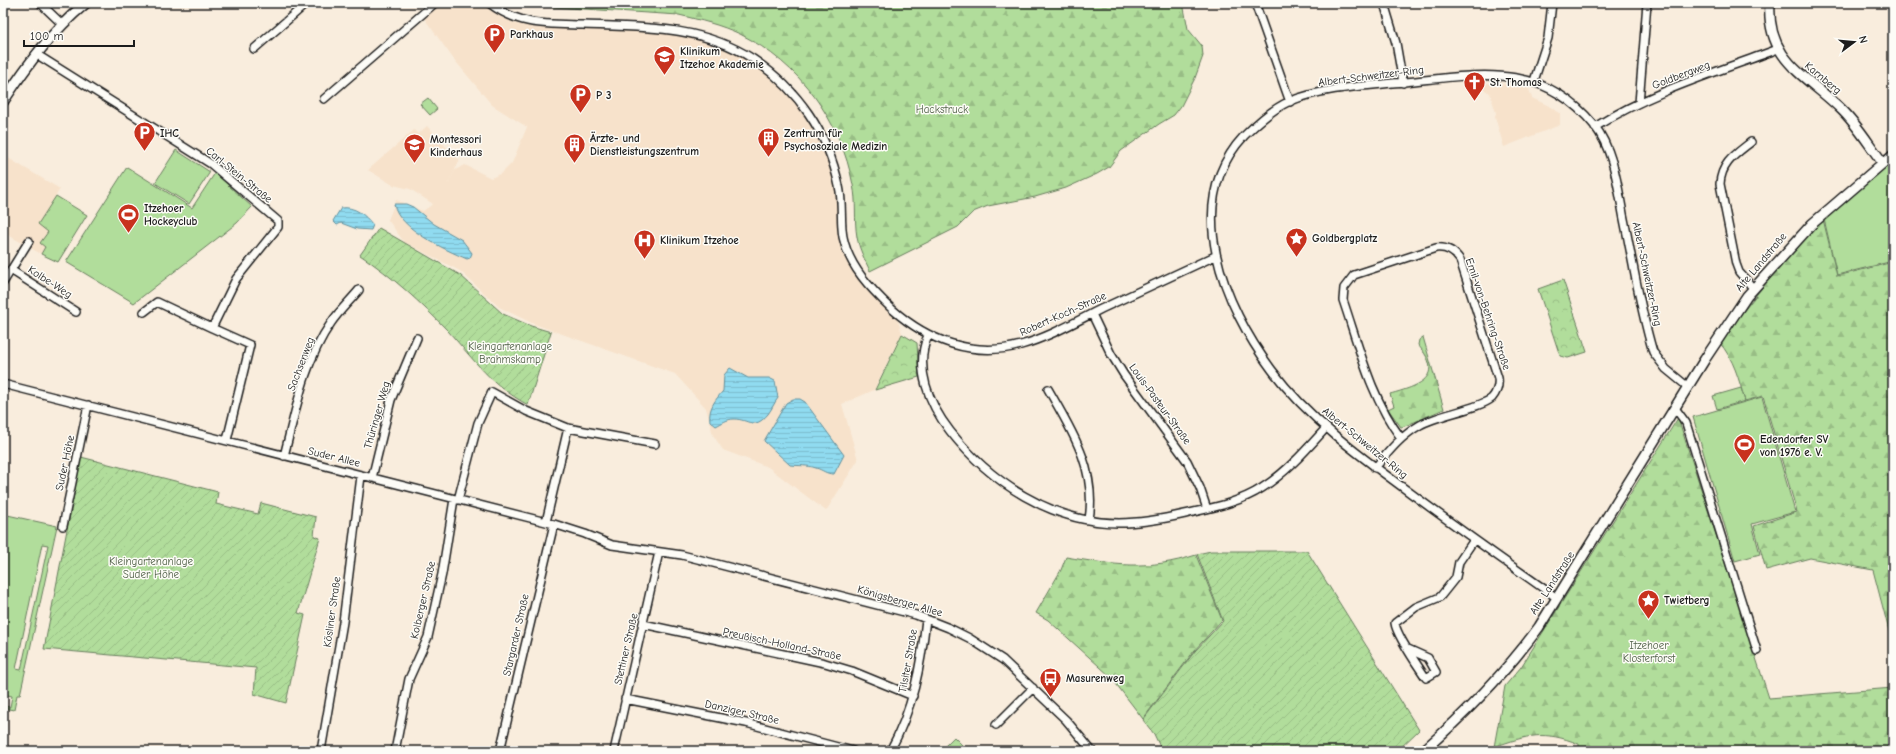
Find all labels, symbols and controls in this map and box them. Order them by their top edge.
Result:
parking icon: Parkhaus [481,21,507,54]
scale bar [24,22,134,48]
north arrow [1834,22,1874,62]
place label: Parkhaus [510,28,554,41]
text: 100 m [30,29,63,43]
text: N [1856,34,1870,45]
school or university icon: Klinikum Itzehoe Akademie [651,44,677,77]
place label: Klinikum Itzehoe Akademie [680,45,764,71]
street label: Goldbergweg [1650,58,1712,92]
street label: Karnberg [1802,59,1844,97]
street label: Albert-Schweitzer-Ring [1317,63,1425,89]
church icon: St. Thomas [1461,69,1487,102]
place label: St. Thomas [1490,76,1542,89]
parking icon: P 3 [567,82,593,115]
place label: P 3 [596,89,611,102]
park label: Hackstruck [916,103,969,116]
parking icon: IHC [132,120,158,153]
building icon: Zentrum für Psychosoziale Medizin [756,126,782,159]
place label: IHC [160,127,179,140]
place label: Zentrum für Psychosoziale Medizin [784,127,887,153]
building icon: Ärzte- und Dienstleistungszentrum [562,131,588,164]
place label: Ärzte- und Dienstleistungszentrum [590,131,699,158]
school or university icon: Montessori Kinderhaus [402,132,428,165]
place label: Montessori Kinderhaus [430,133,483,159]
street label: Carl-Stein-Straße [203,144,275,206]
sports icon: Itzehoer Hockeyclub [115,201,141,234]
place label: Itzehoer Hockeyclub [144,202,198,228]
street label: Albert-Schweitzer-Ring [1630,221,1664,327]
place icon: Goldbergplatz [1283,225,1309,258]
hospital icon: Klinikum Itzehoe [631,227,657,260]
street label: Alte Landstraße [1733,230,1790,294]
place label: Goldbergplatz [1312,232,1378,245]
place label: Klinikum Itzehoe [660,234,739,247]
street label: Emil-von-Behring-Straße [1463,256,1513,372]
street label: Kolbe-Weg [25,263,75,301]
street label: Robert-Koch-Straße [1018,289,1109,339]
street label: Sachsenweg [285,335,317,393]
park label: Kleingartenanlage Brahmskamp [468,340,553,366]
street label: Louis-Pasteur-Straße [1126,361,1194,447]
street label: Thüringer Weg [361,380,393,450]
street label: Albert-Schweitzer-Ring [1320,405,1410,481]
sports icon: Edendorfer SV von 1976 e. V. [1731,432,1757,465]
place label: Edendorfer SV von 1976 e. V. [1759,433,1829,459]
street label: Suder Höhe [53,434,77,492]
street label: Suder Allee [307,444,362,470]
street label: Alte Landstraße [1527,549,1577,617]
park label: Kleingartenanlage Suder Höhe [109,555,194,581]
street label: Kolberger Straße [408,559,438,640]
street label: Kösliner Straße [321,575,343,648]
street label: Königsberger Allee [856,583,945,620]
place icon: Twietberg [1635,587,1661,620]
street label: Stargarder Straße [500,592,532,677]
place label: Twietberg [1664,594,1710,607]
street label: Stettiner Straße [611,611,641,686]
street label: Preußisch-Holland-Straße [722,625,843,663]
street label: Tilsiter Straße [896,628,920,694]
park label: Itzehoer Klosterforst [1623,639,1676,665]
bus stop icon: Masurenweg [1038,665,1064,698]
place label: Masurenweg [1066,672,1125,685]
street label: Danziger Straße [704,697,781,727]

